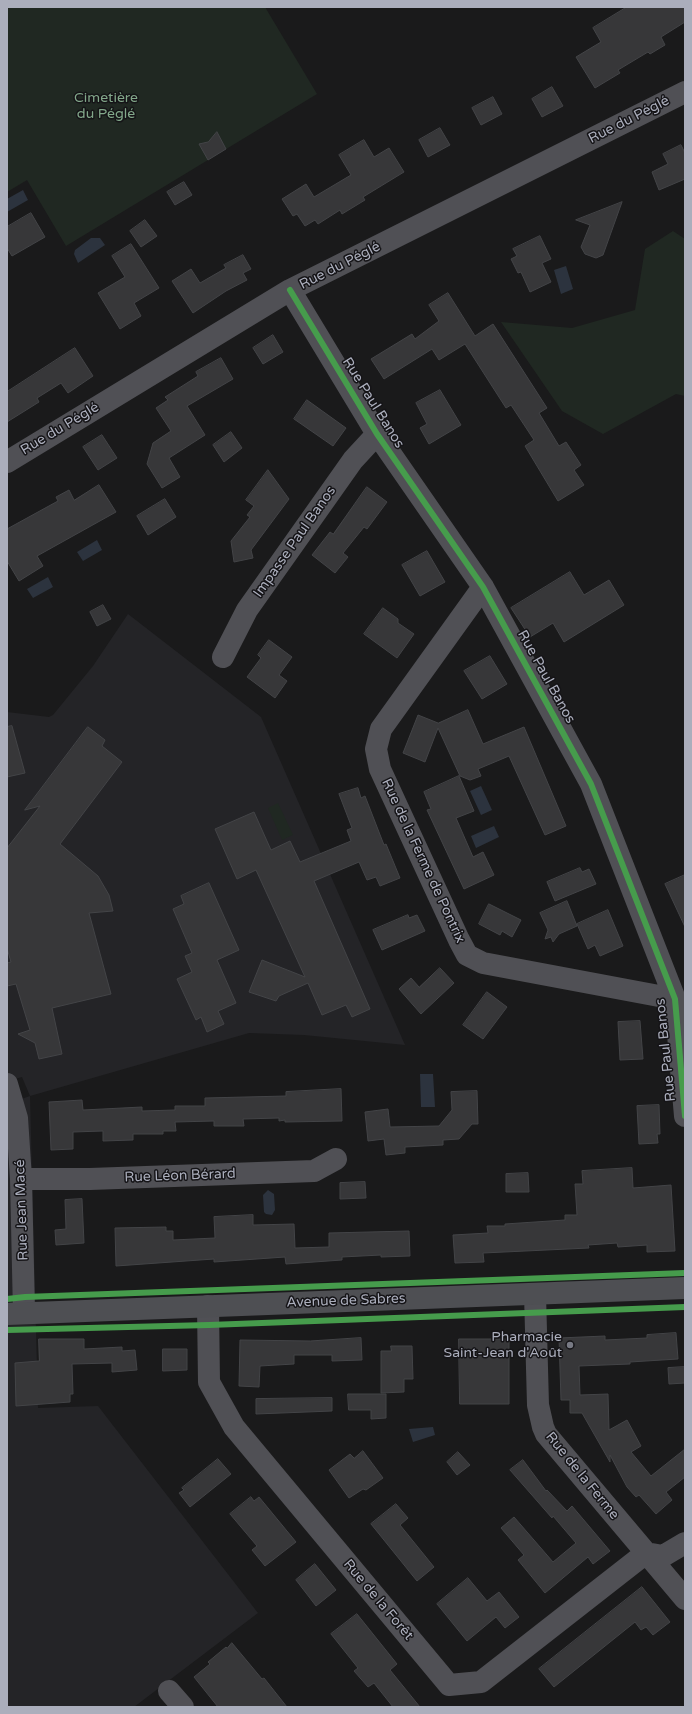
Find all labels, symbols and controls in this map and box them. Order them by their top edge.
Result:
park label: Cimetière du Péglé [74,90,138,122]
street label: Rue du Péglé [586,92,672,148]
street label: Rue du Péglé [297,238,383,294]
street label: Rue Paul Banos [338,354,408,452]
street label: Rue du Péglé [18,399,102,459]
street label: Impasse Paul Banos [250,483,340,601]
street label: Rue Paul Banos [513,627,579,727]
street label: Rue de la Ferme de Pontrix [377,776,469,946]
street label: Rue Paul Banos [652,997,680,1103]
street label: Rue Jean Macé [12,1159,32,1261]
street label: Rue Léon Bérard [124,1166,236,1186]
street label: Avenue de Sabres [286,1291,406,1311]
place label: Pharmacie Saint-Jean d'Août [444,1329,562,1362]
marker: Pharmacie Saint-Jean d'Août [565,1340,575,1350]
street label: Rue de la Ferme [542,1429,622,1523]
street label: Rue de la Forêt [339,1556,417,1644]

